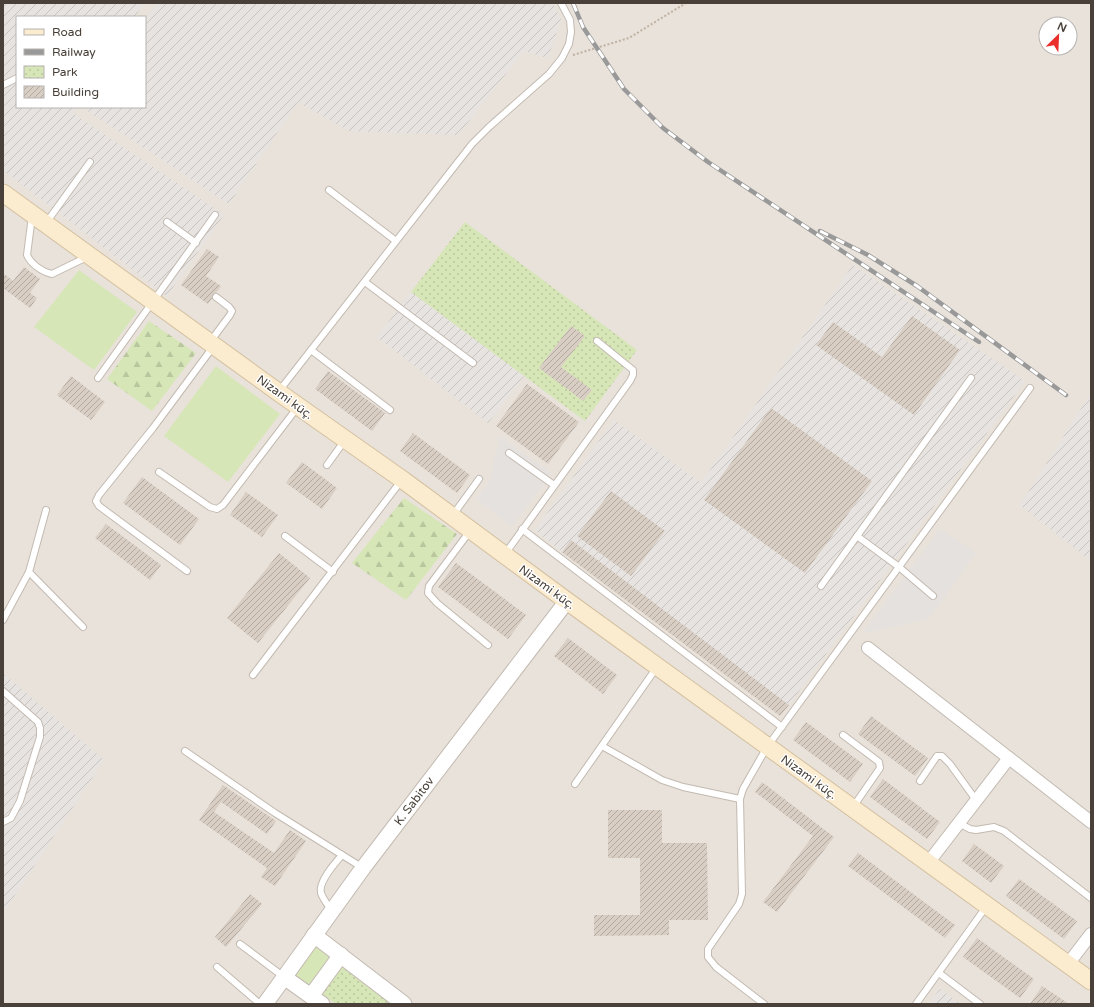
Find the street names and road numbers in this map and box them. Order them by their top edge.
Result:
street label: Nizami küç. [254,372,316,422]
street label: Nizami küç. [516,562,578,612]
street label: Nizami küç. [778,752,840,802]
street label: K. Sabitov [391,774,437,828]

